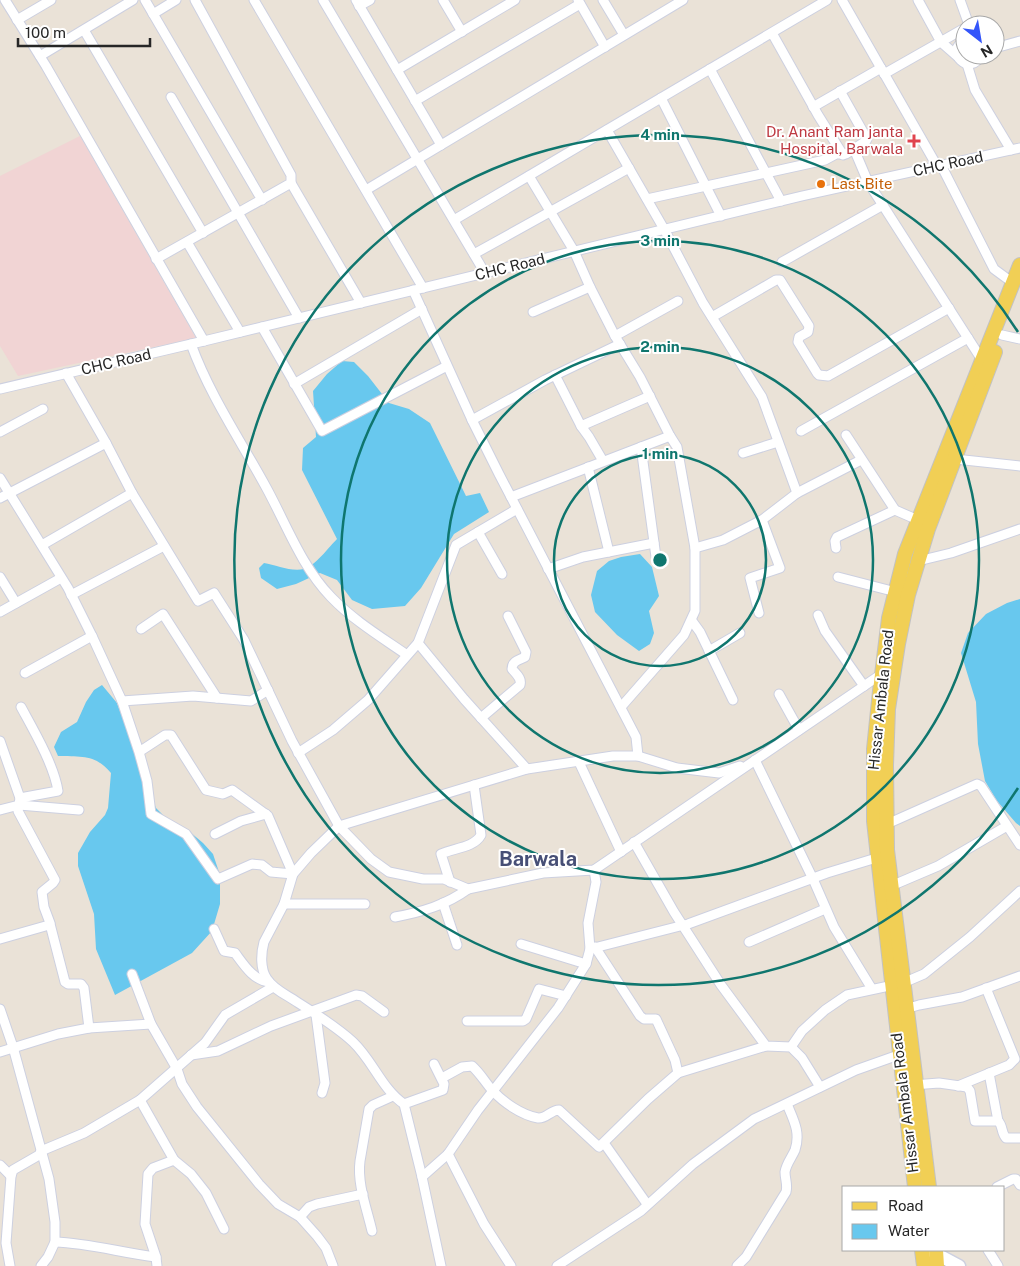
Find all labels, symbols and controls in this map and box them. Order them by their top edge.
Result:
scale bar [18,15,150,47]
north arrow [955,15,1005,65]
text: 100 m [25,24,66,41]
text: N [978,41,996,61]
place label: Dr. Anant Ram janta Hospital, Barwala [766,123,903,157]
text: 4 min [640,126,680,143]
marker: Dr. Anant Ram janta Hospital, Barwala [907,134,921,148]
street label: CHC Road [911,148,985,179]
place label: Last Bite [831,175,892,192]
marker: Last Bite [815,178,827,190]
text: 3 min [640,232,680,249]
street label: CHC Road [473,250,547,283]
text: 2 min [640,338,680,355]
street label: CHC Road [79,345,153,378]
text: 1 min [642,445,678,462]
centre of rings [651,551,669,569]
street label: Hissar Ambala Road [865,629,896,771]
district label: Barwala [499,847,577,871]
street label: Hissar Ambala Road [887,1032,922,1174]
legend [842,1186,1005,1251]
text: Road [888,1197,924,1214]
text: Water [888,1222,930,1239]

